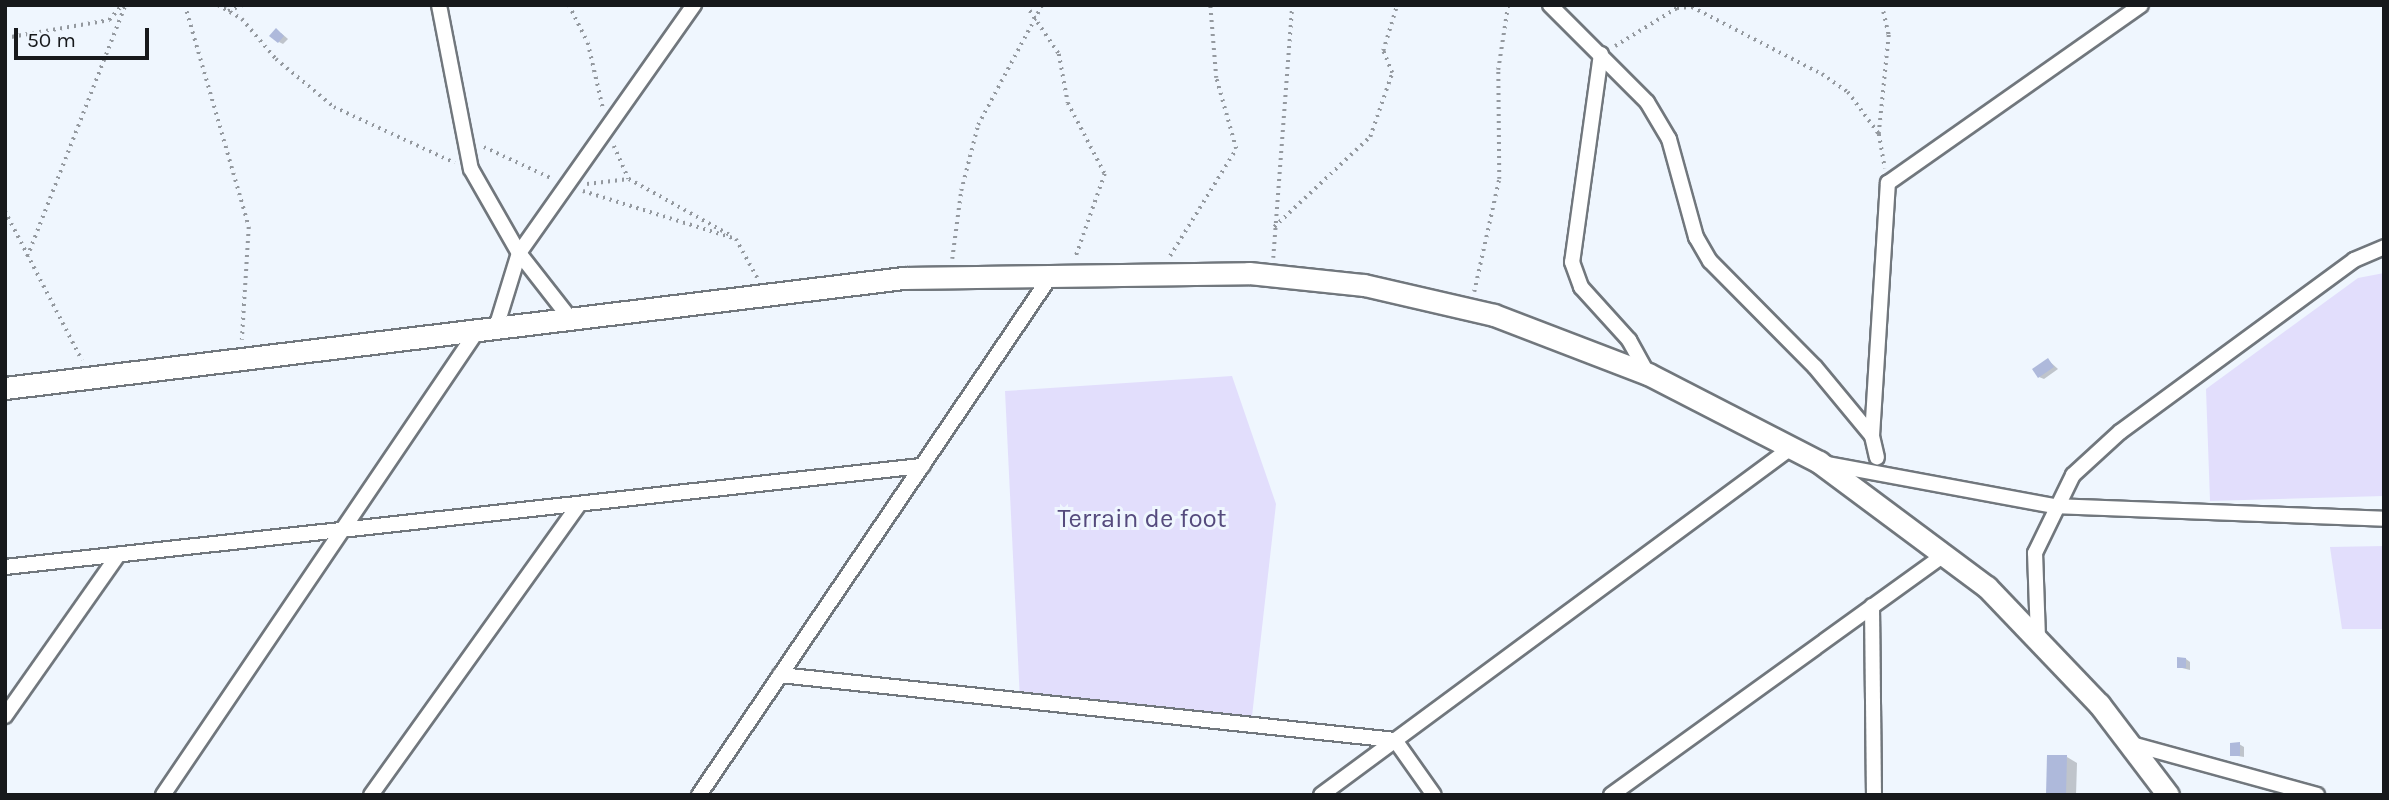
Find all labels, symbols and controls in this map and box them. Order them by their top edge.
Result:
scale bar [18,14,152,58]
text: 50 m [27,28,76,52]
park label: Terrain de foot [1057,503,1227,535]

